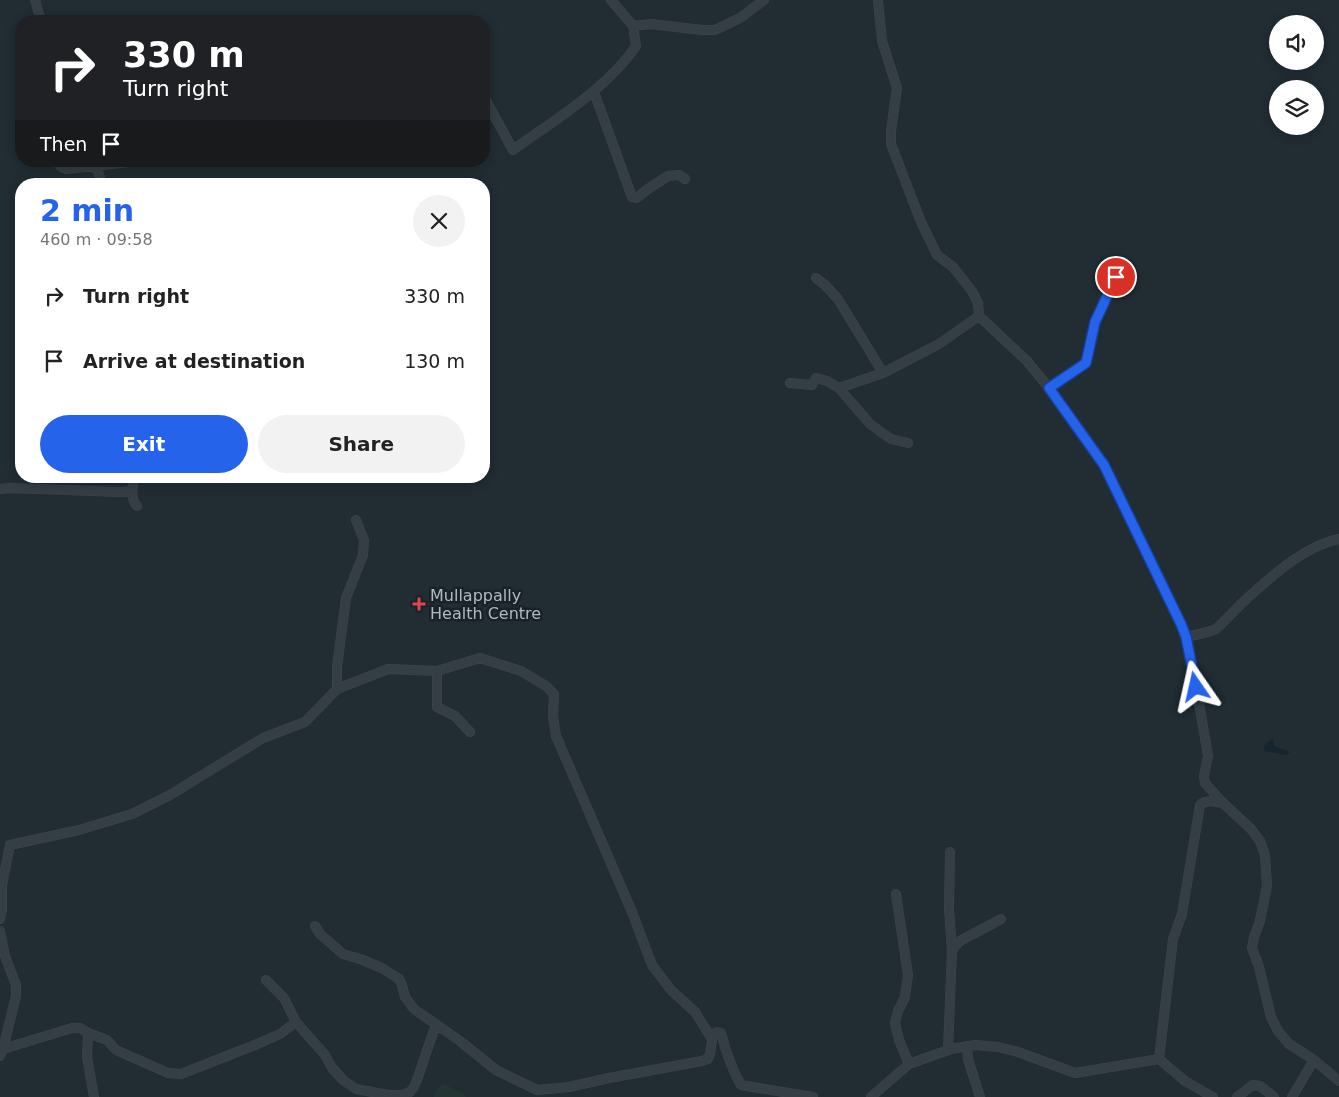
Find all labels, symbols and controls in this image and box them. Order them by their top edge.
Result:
map controls [1269,15,1324,135]
button: sound [1269,15,1324,70]
icon: right [40,35,105,100]
text: 330 m [123,35,245,75]
text: Turn right [123,76,228,101]
button: layers [1269,80,1324,135]
icon: arrive [97,130,125,158]
text: Then [40,133,87,155]
text: 2 min [40,193,134,228]
button: close [413,195,465,247]
text: 460 m · 09:58 [40,230,153,249]
pin [1095,256,1137,298]
icon: arrive [1102,263,1130,291]
icon: right [40,282,68,310]
text: Turn right [83,285,189,307]
text: 330 m [404,285,465,307]
icon: arrive [40,347,68,375]
text: Arrive at destination [83,350,305,372]
text: 130 m [404,350,465,372]
button: Exit [40,415,248,473]
button: Share [258,415,465,473]
place label: Mullappally Health Centre [430,586,541,623]
marker: Mullappally Health Centre [412,597,426,611]
position arrow [1169,660,1221,712]

